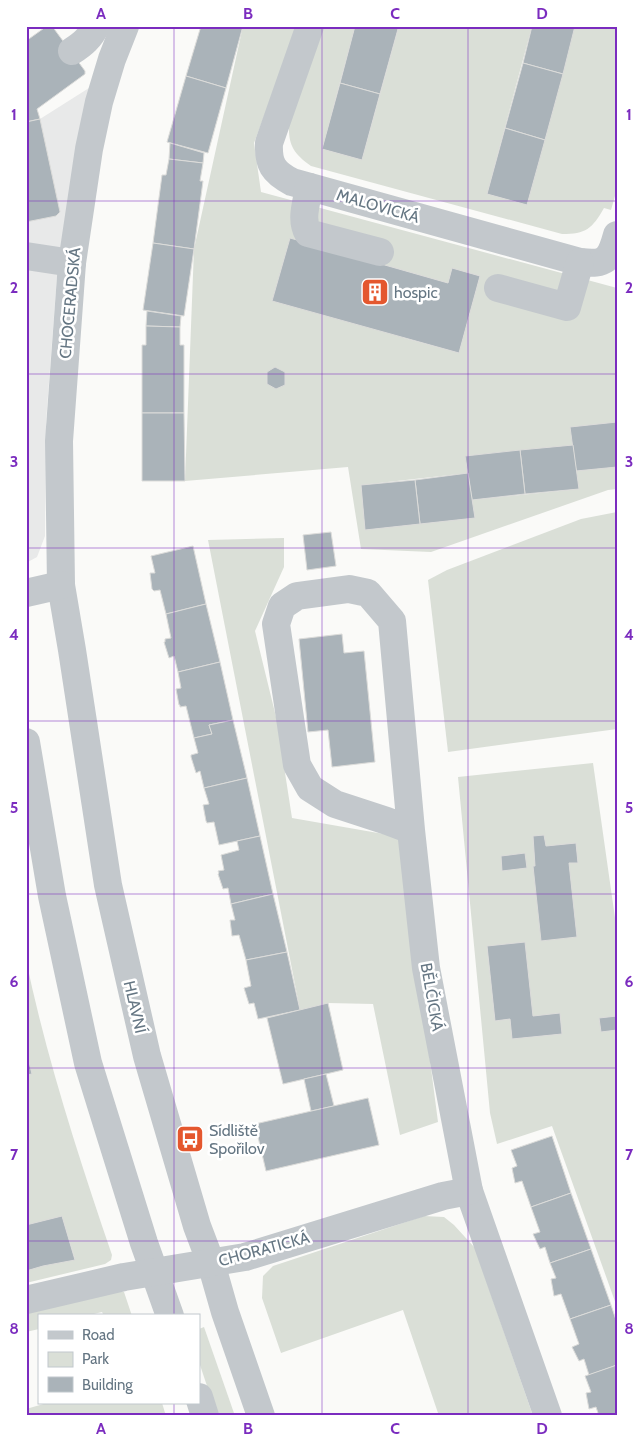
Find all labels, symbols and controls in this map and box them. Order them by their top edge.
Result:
text: A [96,4,106,23]
text: B [243,4,253,23]
text: C [390,4,400,23]
text: D [536,4,548,23]
text: 1 [11,105,17,124]
text: 1 [626,105,632,124]
street label: MALOVICKÁ [334,185,422,227]
street label: CHOCERADSKÁ [56,246,84,359]
building icon: hospic [360,277,390,307]
text: 2 [10,278,18,297]
text: 2 [625,278,633,297]
place label: hospic [394,283,438,302]
text: 3 [10,452,18,471]
text: 3 [625,452,633,471]
text: 4 [9,625,19,644]
text: 4 [624,625,634,644]
text: 5 [10,798,18,817]
text: 5 [625,798,633,817]
street label: BĚLČICKÁ [417,961,447,1033]
text: 6 [10,972,19,991]
text: 6 [625,972,634,991]
street label: HLAVNÍ [120,979,150,1035]
place label: Sídliště Spořilov [209,1121,265,1158]
bus stop icon: Sídliště Spořilov [175,1124,205,1154]
text: 7 [10,1145,19,1164]
text: 7 [625,1145,634,1164]
street label: CHORATICKÁ [216,1228,312,1270]
legend [38,1314,200,1404]
text: 8 [9,1319,19,1338]
text: 8 [624,1319,634,1338]
text: Road [82,1326,115,1344]
text: Park [82,1350,109,1368]
text: Building [82,1376,133,1394]
text: A [96,1419,106,1438]
text: B [243,1419,253,1438]
text: C [390,1419,400,1438]
text: D [536,1419,548,1438]

